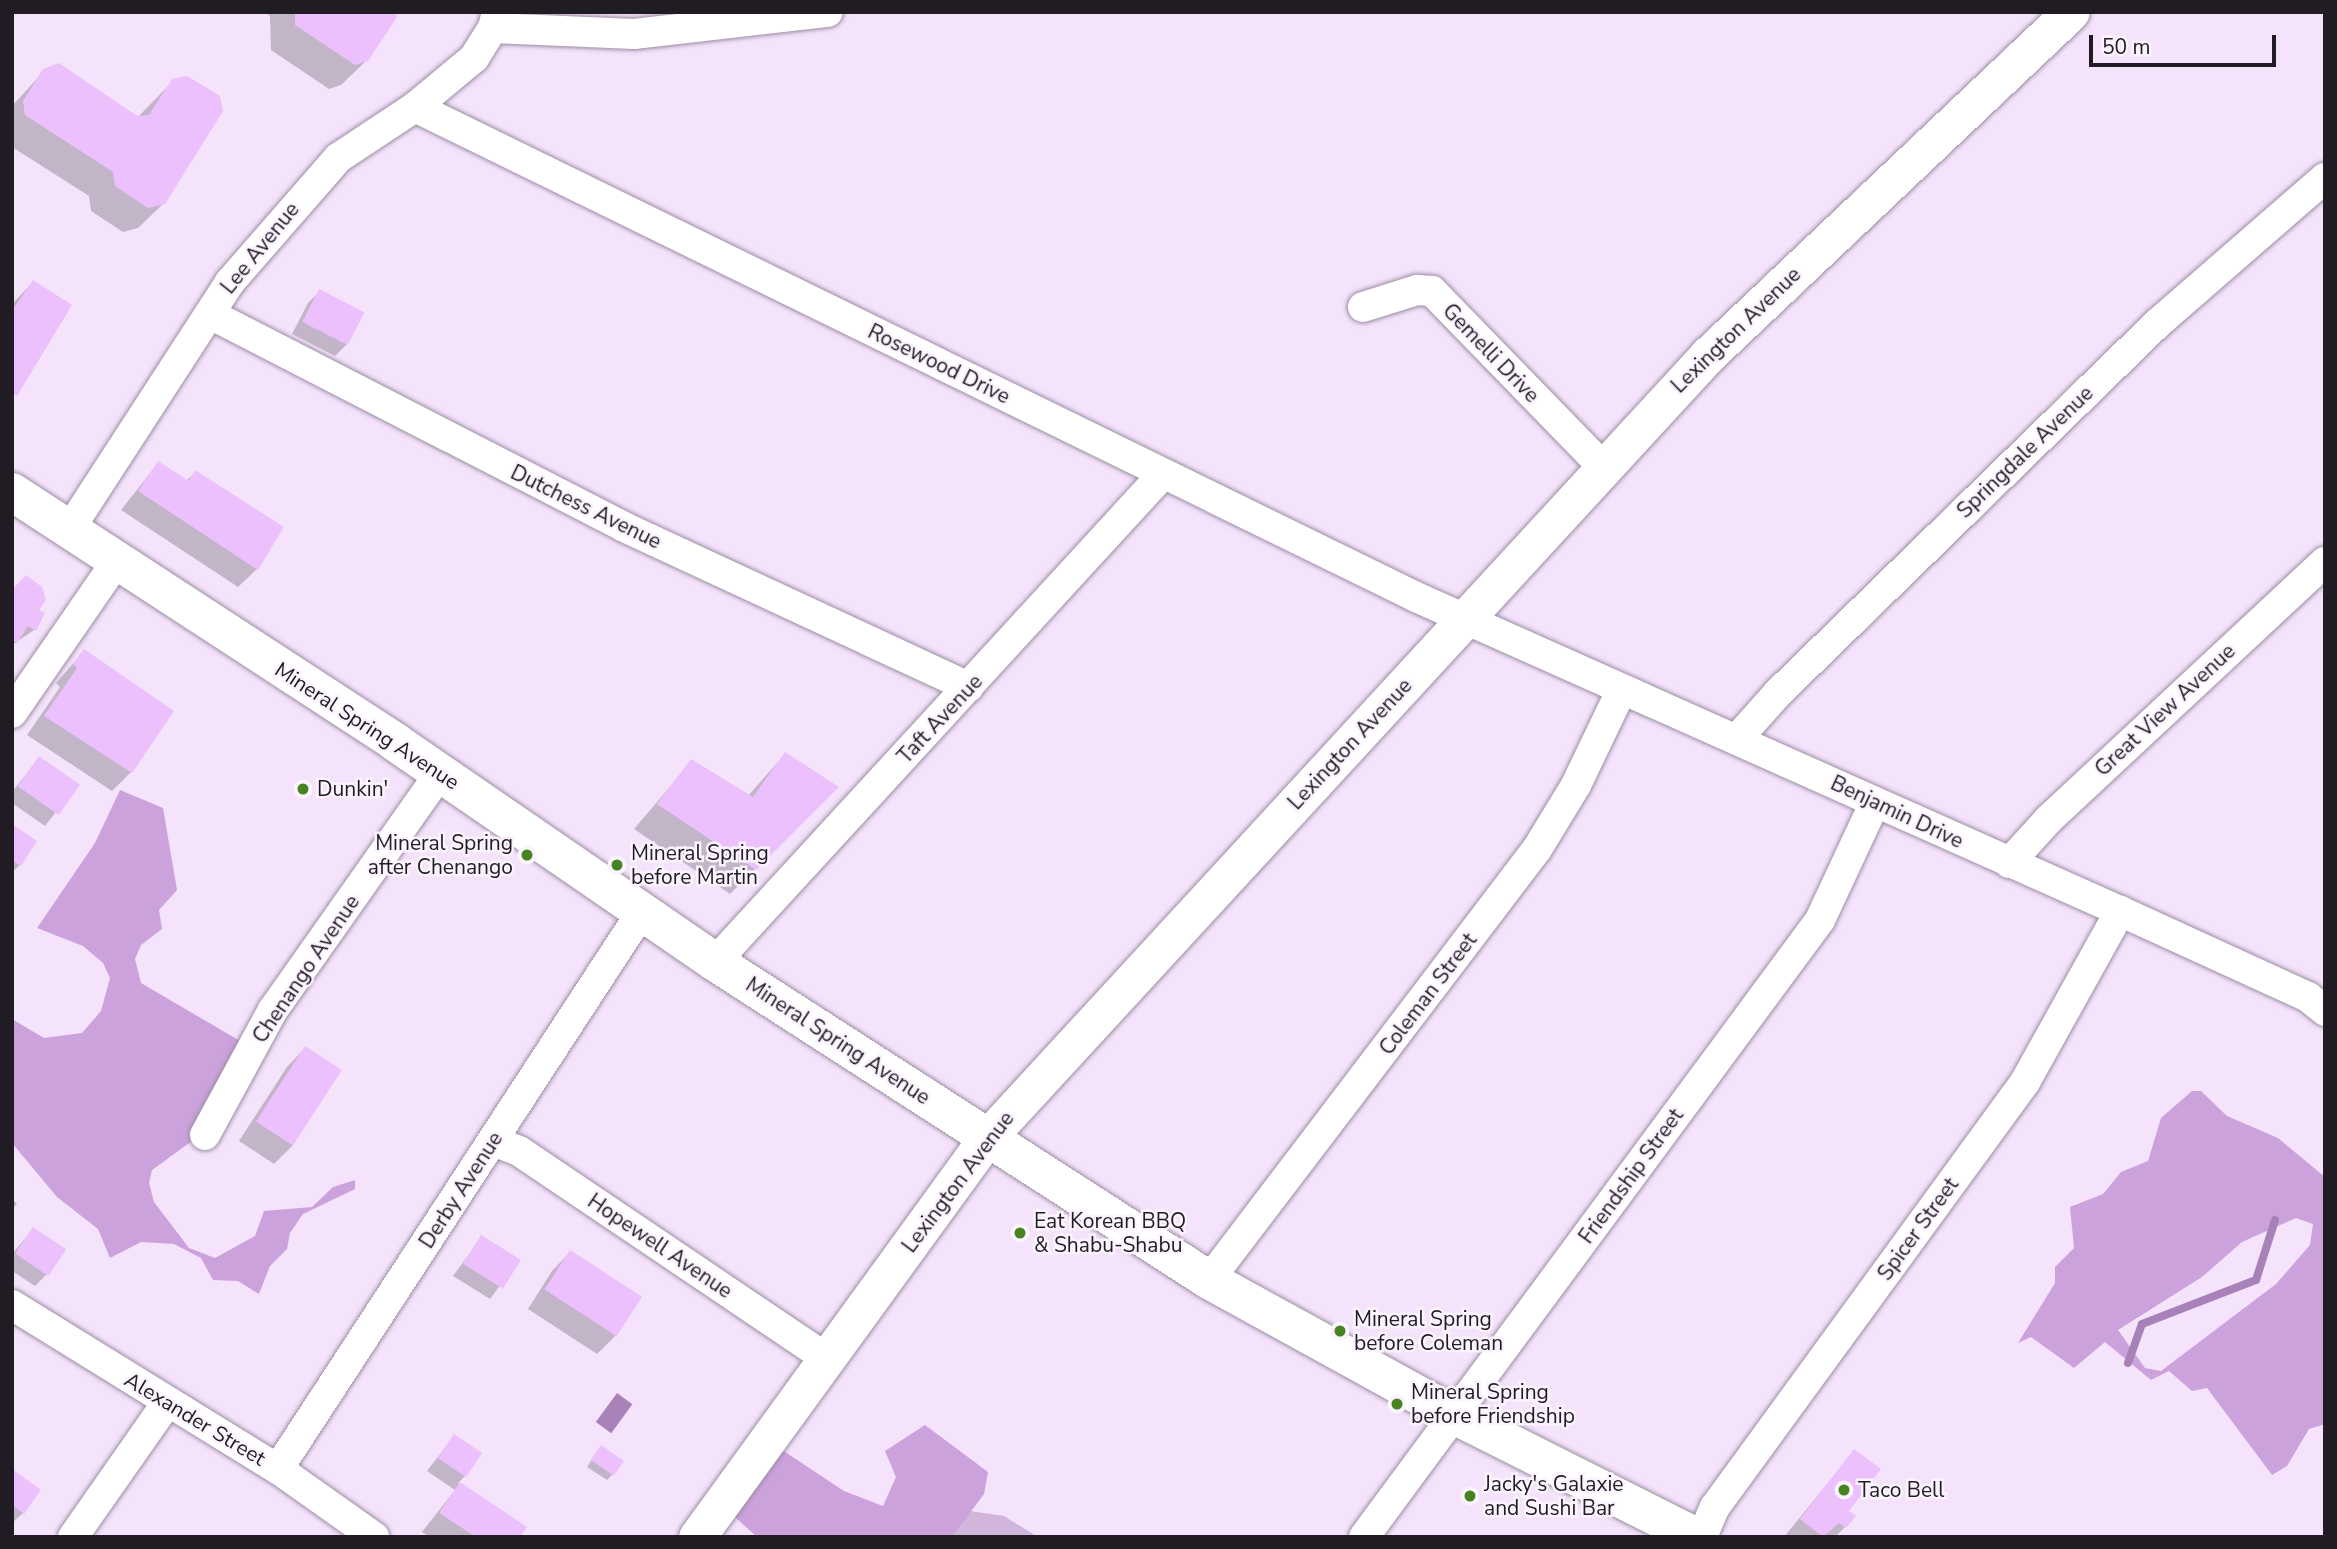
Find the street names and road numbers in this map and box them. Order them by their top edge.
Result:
street label: Lee Avenue [215,197,305,299]
street label: Lexington Avenue [1666,262,1806,398]
street label: Gemelli Drive [1437,298,1545,408]
street label: Rosewood Drive [864,319,1014,409]
street label: Springdale Avenue [1952,381,2098,523]
street label: Dutchess Avenue [507,460,665,554]
street label: Great View Avenue [2090,639,2240,781]
street label: Mineral Spring Avenue [270,657,464,795]
street label: Taft Avenue [892,669,988,769]
street label: Lexington Avenue [1283,673,1417,815]
street label: Benjamin Drive [1827,770,1967,854]
street label: Chenango Avenue [247,890,365,1048]
street label: Coleman Street [1374,928,1482,1060]
street label: Mineral Spring Avenue [741,972,935,1110]
street label: Friendship Street [1574,1104,1688,1248]
street label: Lexington Avenue [897,1106,1019,1258]
street label: Derby Avenue [414,1127,508,1253]
street label: Spicer Street [1872,1173,1964,1285]
street label: Hopewell Avenue [583,1188,737,1304]
street label: Alexander Street [120,1367,270,1471]

